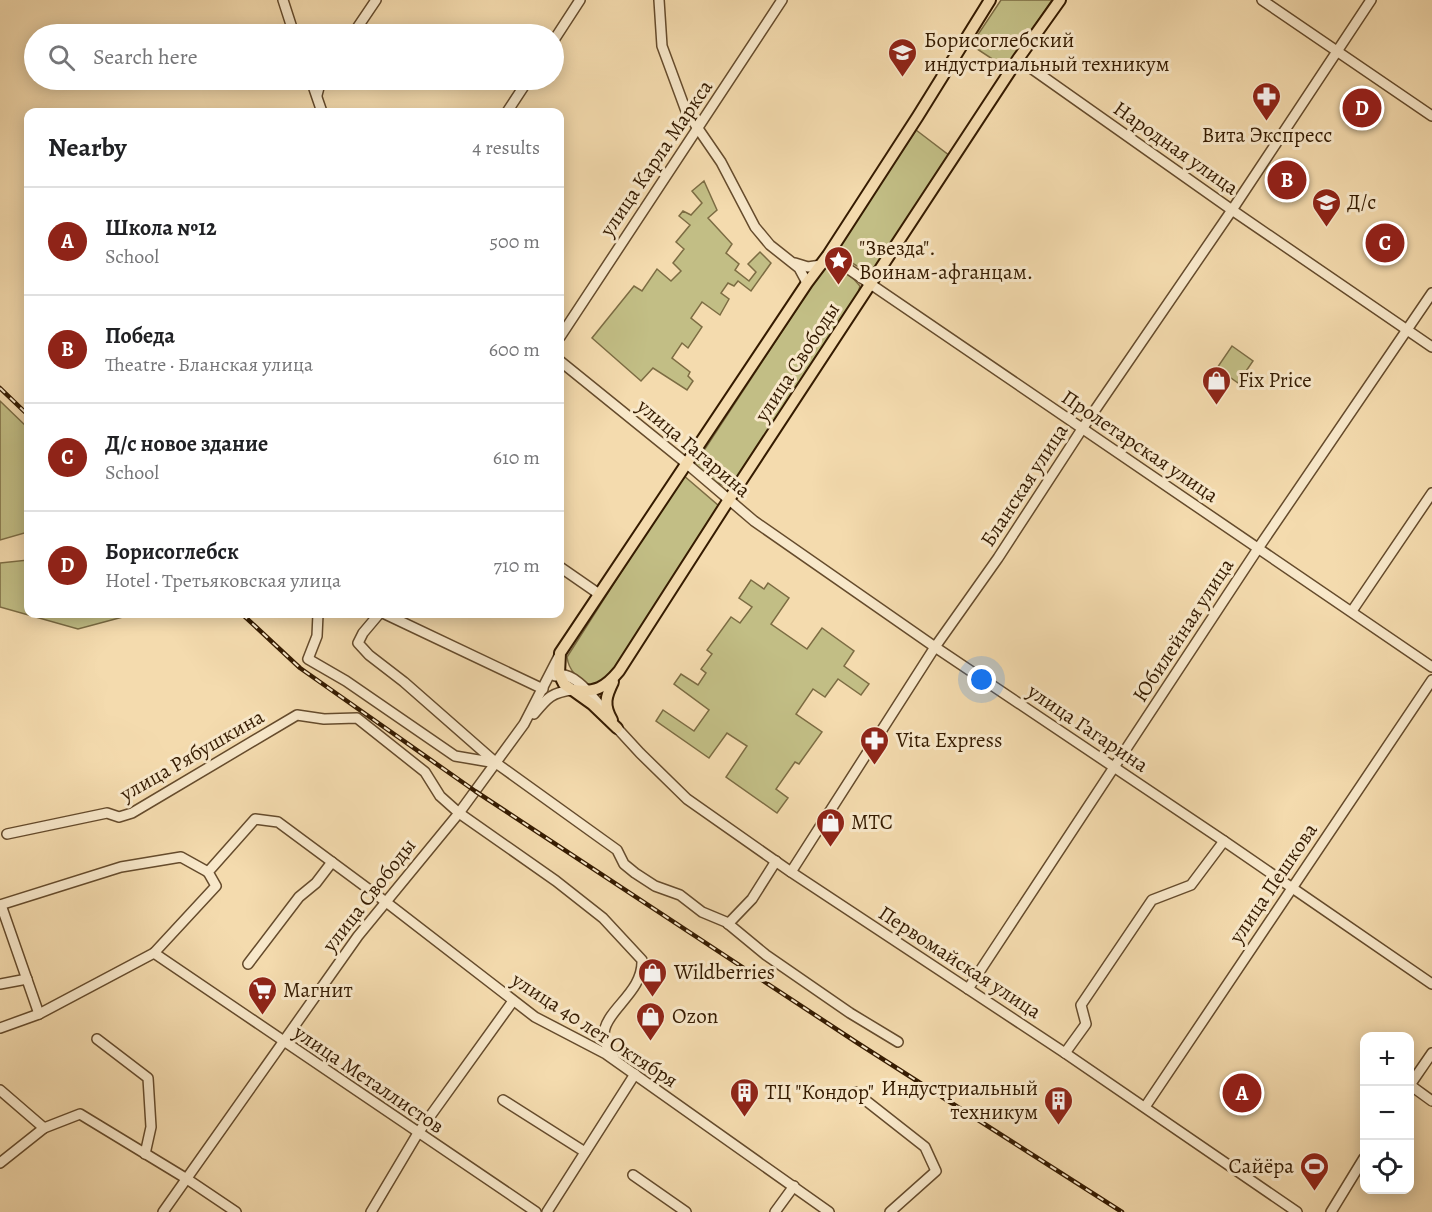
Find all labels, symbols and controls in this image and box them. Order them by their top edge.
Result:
search box [24,24,564,90]
place label: Борисоглебский индустриальный техникум [924,26,1170,78]
school or university icon: Борисоглебский индустриальный техникум [887,36,919,78]
icon: search [45,41,78,74]
text: Search here [93,42,198,72]
street label: улица Карла Маркса [593,74,719,243]
pharmacy icon: Вита Экспресс [1251,80,1283,122]
pin: D [1342,86,1382,130]
street label: Народная улица [1108,94,1244,202]
place label: Вита Экспресс [1202,121,1332,149]
text: Nearby [48,130,127,165]
text: 4 results [472,134,540,161]
pin: B [1268,158,1306,202]
school or university icon: Д/с [1310,186,1342,228]
place label: Д/с [1347,188,1376,216]
text: Школа №12 [105,213,217,243]
pin: C [1366,220,1404,266]
text: A [61,228,74,255]
text: 500 m [489,228,540,255]
place label: "Звезда". Воинам-афганцам. [859,234,1033,286]
text: School [105,243,159,270]
place icon: "Звезда". Воинам-афганцам. [822,244,854,286]
street label: улица Свободы [747,297,846,428]
text: Победа [105,321,175,351]
text: B [61,336,74,363]
text: 600 m [489,336,540,363]
text: Theatre · Бланская улица [105,351,313,378]
shop icon: Fix Price [1201,364,1233,406]
place label: Fix Price [1238,366,1312,394]
street label: Пролетарская улица [1056,383,1224,509]
street label: улица Гагарина [631,392,757,504]
street label: Бланская улица [974,418,1075,552]
text: Д/с новое здание [105,429,268,459]
text: C [61,444,74,471]
text: 610 m [493,444,540,471]
text: School [105,459,159,486]
text: Борисоглебск [105,537,239,567]
text: D [61,552,74,579]
text: 710 m [494,552,540,579]
street label: Юбилейная улица [1126,552,1240,707]
text: Hotel · Третьяковская улица [105,567,341,594]
your location [967,665,996,694]
street label: улица Гагарина [1021,677,1154,779]
street label: улица Рябушкина [114,702,269,808]
pharmacy icon: Vita Express [859,724,891,766]
place label: Vita Express [895,726,1002,754]
shop icon: МТС [814,806,846,848]
place label: МТС [851,808,893,836]
street label: улица Пешкова [1222,817,1324,950]
street label: улица Свободы [315,832,422,958]
street label: Первомайская улица [873,899,1047,1025]
shop icon: Wildberries [637,956,669,998]
place label: Wildberries [673,958,775,986]
street label: улица 40 лет Октября [506,965,683,1094]
supermarket icon: Магнит [246,974,278,1016]
place label: Магнит [283,976,353,1004]
shop icon: Ozon [635,1000,667,1042]
place label: Ozon [672,1002,718,1030]
street label: улица Металлистов [287,1018,450,1140]
map controls [1360,1032,1414,1194]
button: + [1360,1032,1414,1086]
pin: A [1222,1070,1262,1116]
place label: Индустриальный техникум [881,1074,1038,1126]
building icon: ТЦ "Кондор" [728,1076,760,1118]
place label: ТЦ "Кондор" [765,1078,874,1106]
building icon: Индустриальный техникум [1043,1084,1075,1126]
button: − [1360,1086,1414,1140]
button: locate [1360,1140,1414,1194]
sports icon: Сайёра [1299,1150,1331,1192]
place label: Сайёра [1229,1152,1294,1180]

